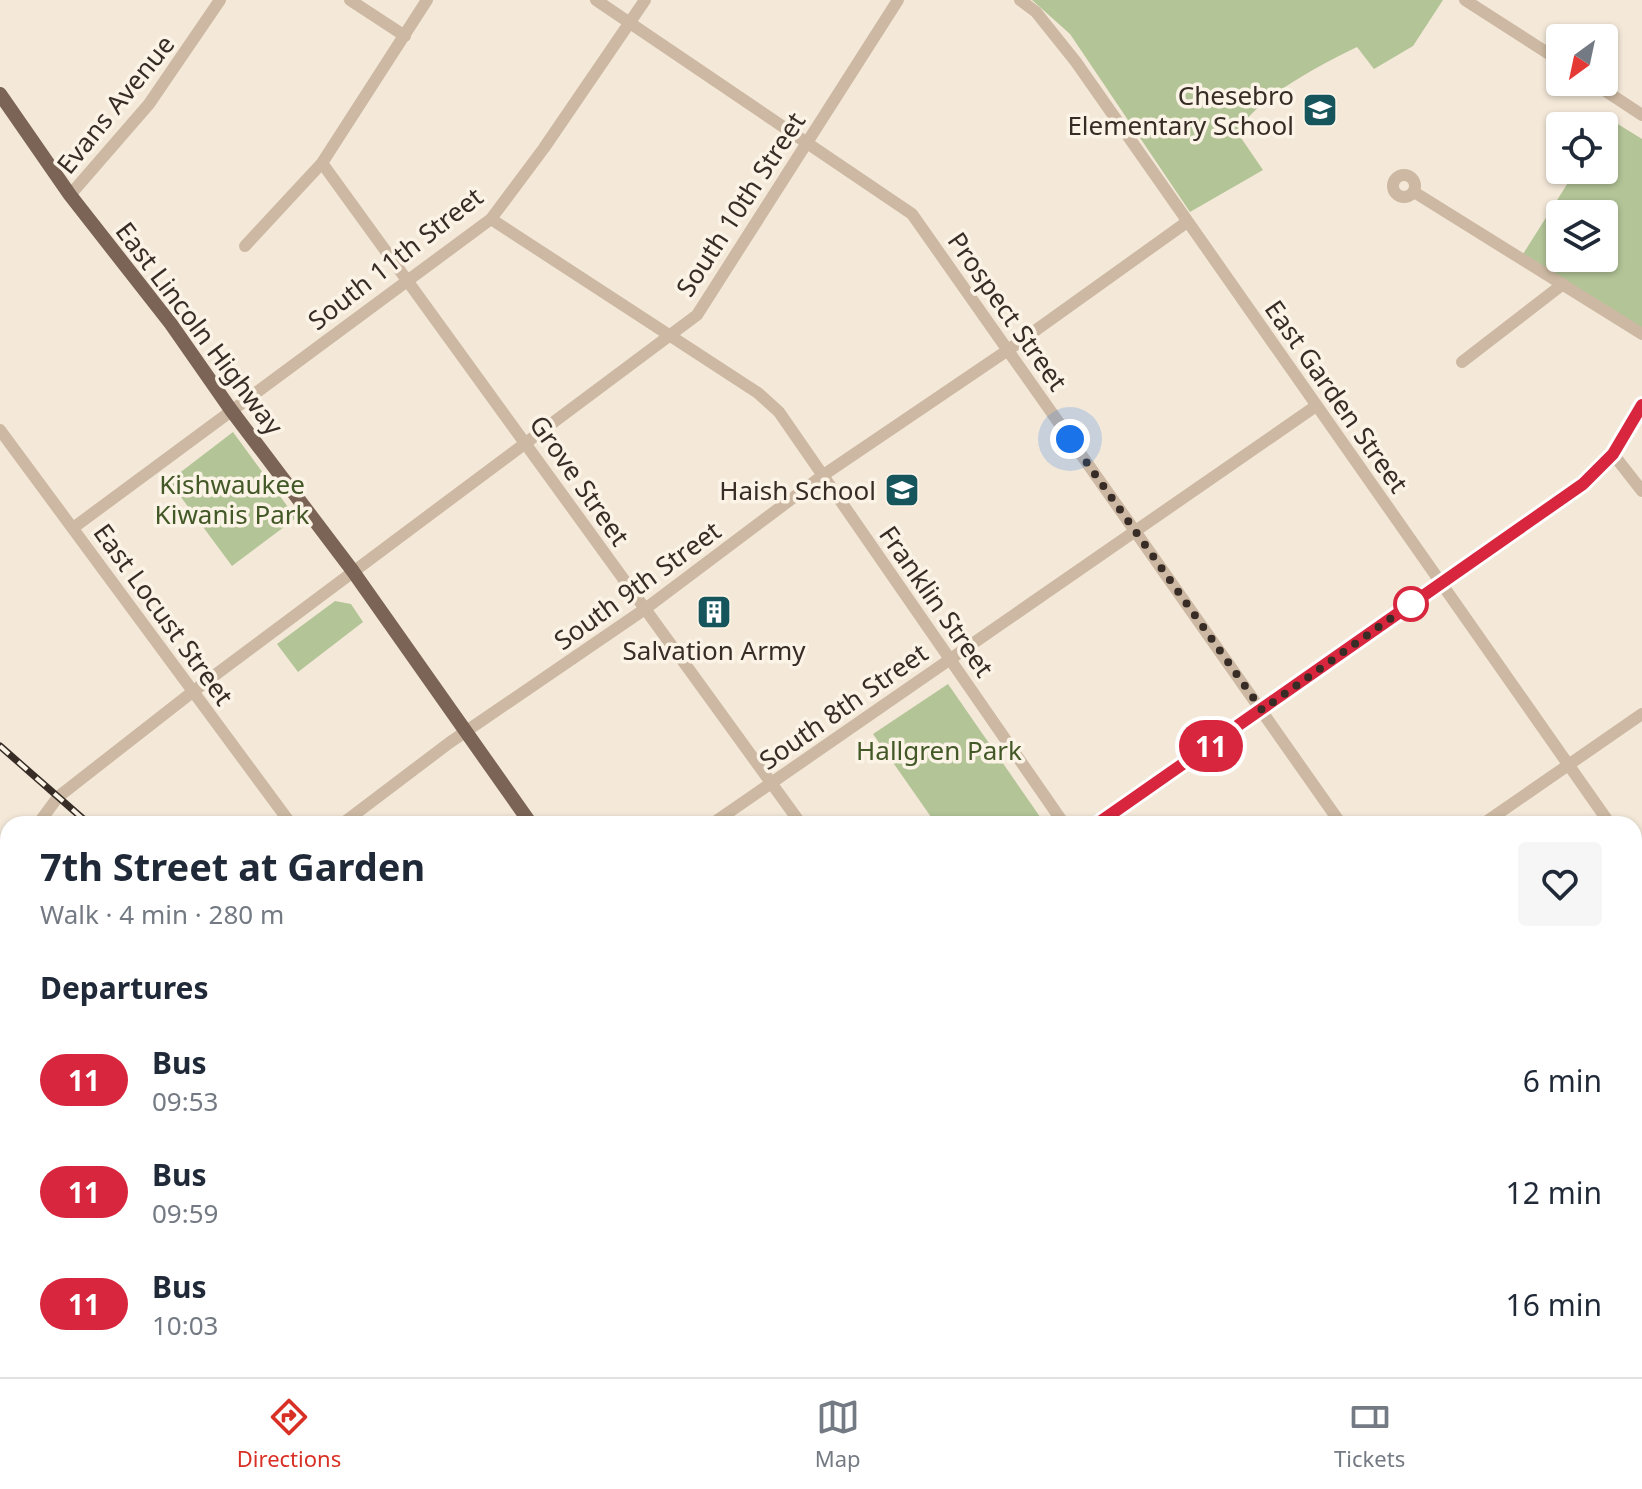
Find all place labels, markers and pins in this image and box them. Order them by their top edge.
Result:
place label: Chesebro Elementary School [1067,77,1294,143]
school or university icon: Chesebro Elementary School [1301,91,1339,129]
school or university icon: Haish School [883,471,921,509]
place label: Haish School [719,472,876,508]
unlabelled marker [1394,587,1428,621]
building icon: Salvation Army [695,593,733,631]
place label: Salvation Army [623,632,806,668]

